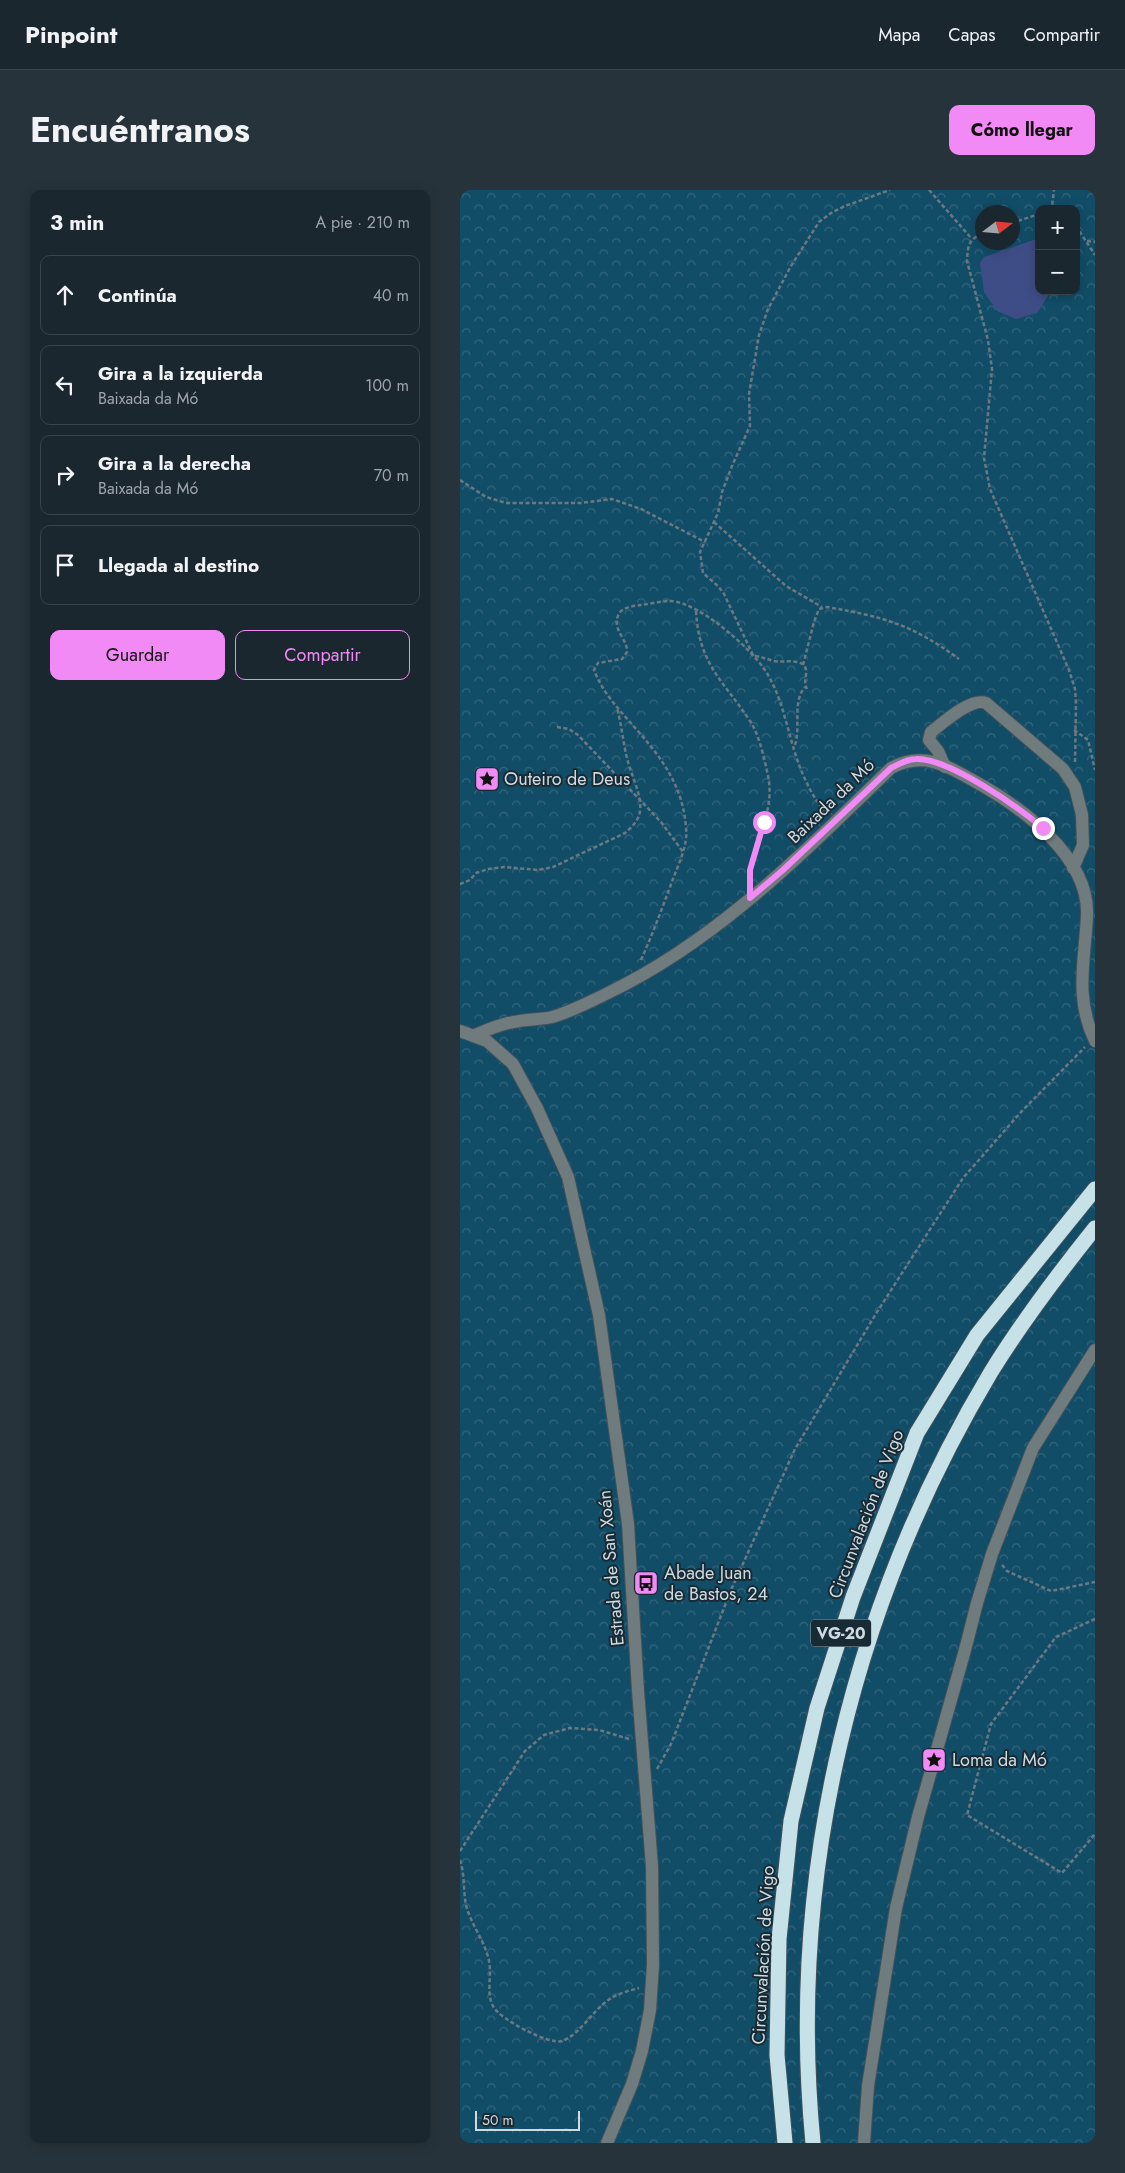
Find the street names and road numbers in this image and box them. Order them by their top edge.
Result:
street label: Baixada da Mó [781,752,881,849]
street label: Circunvalación de Vigo [822,1426,910,1602]
street label: Estrada de San Xoán [591,1489,631,1647]
road number: VG-20 [811,1620,871,1646]
street label: Circunvalación de Vigo [745,1865,781,2045]

